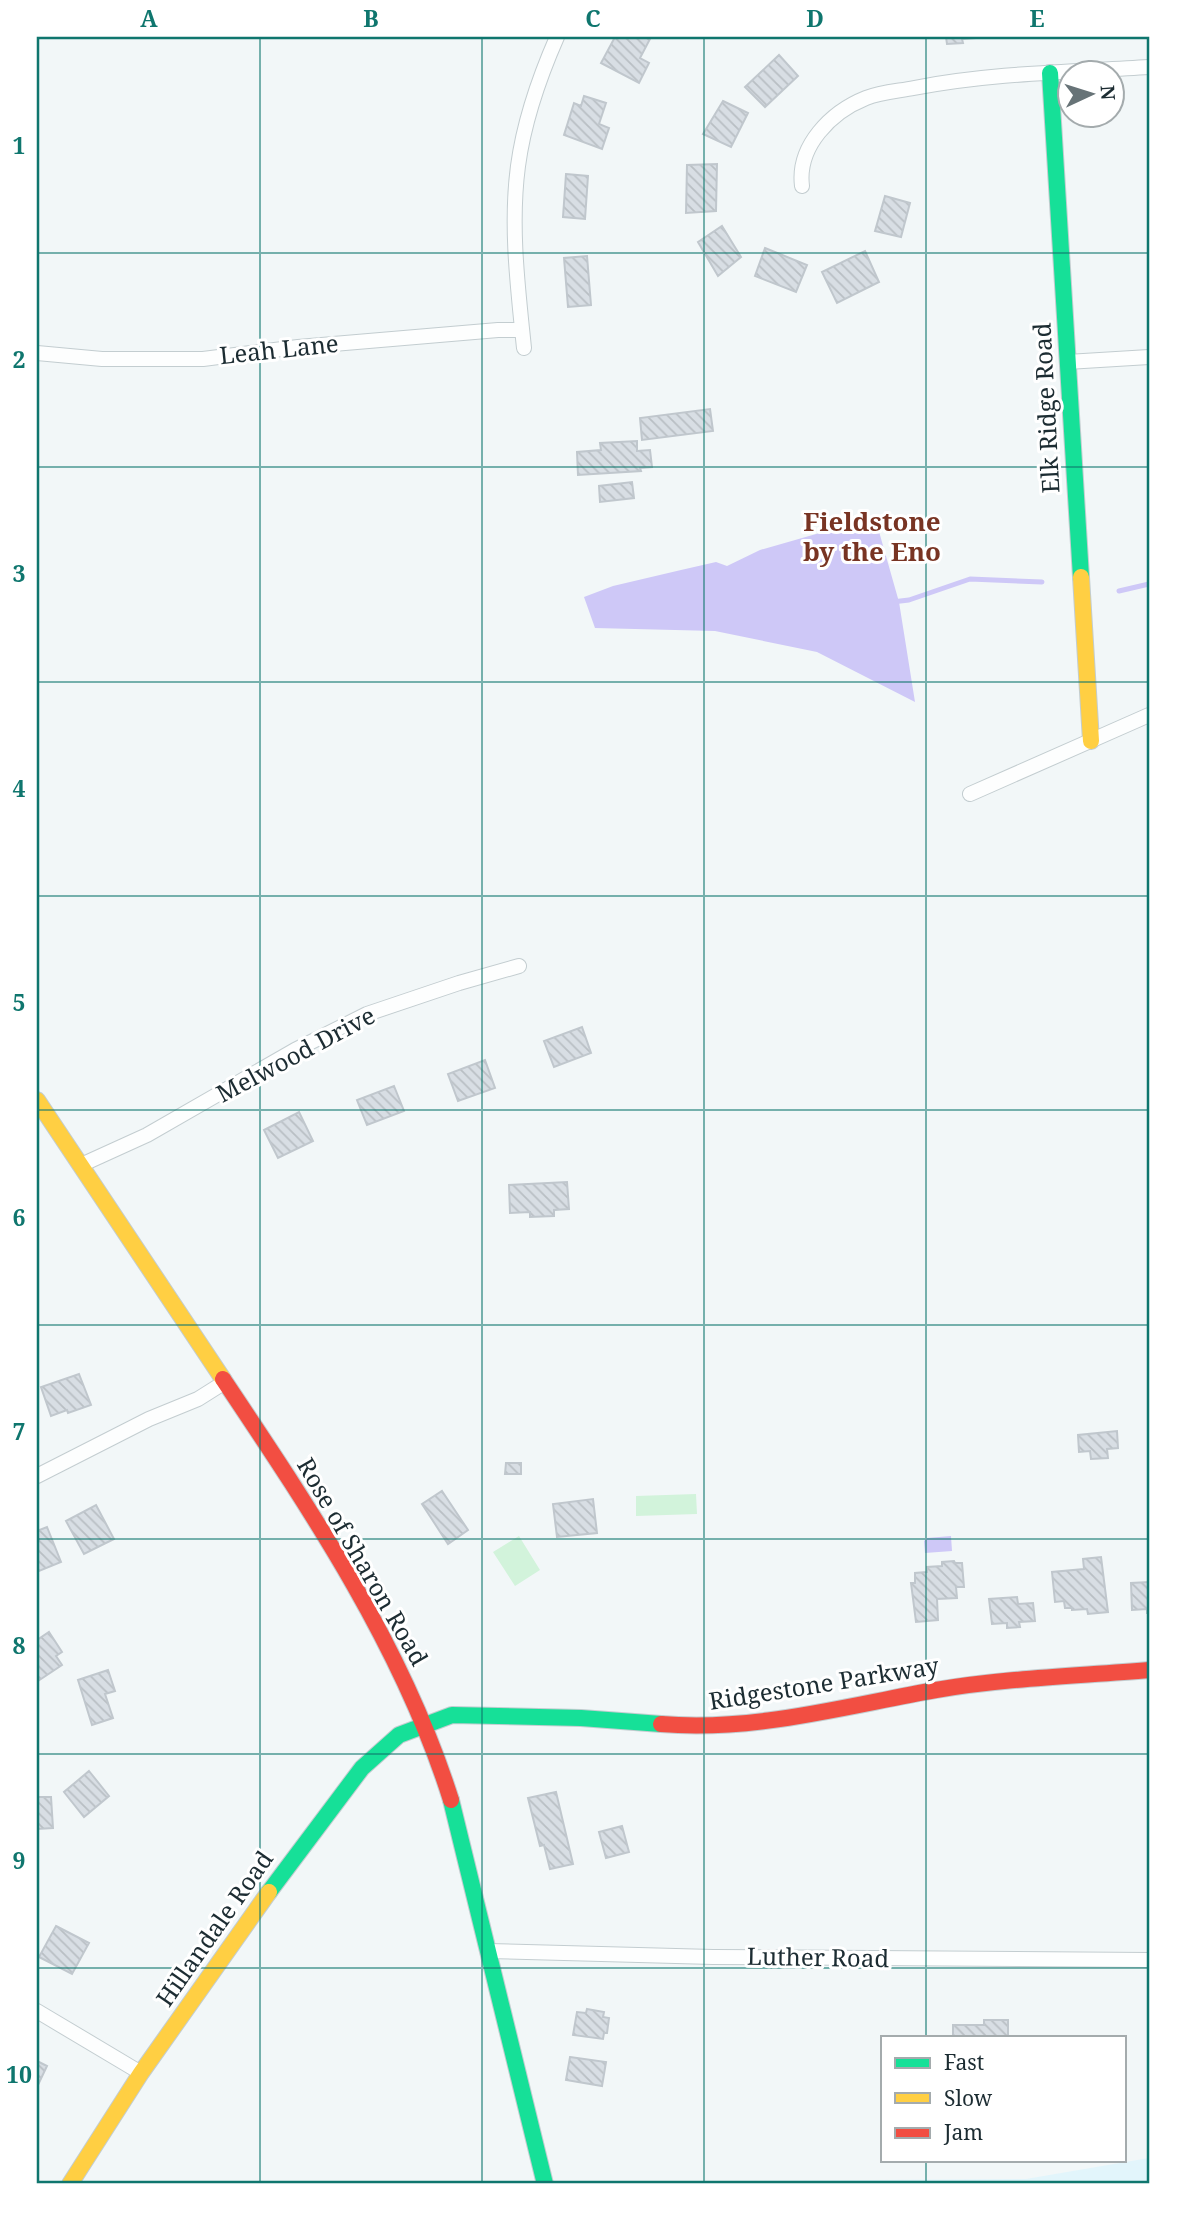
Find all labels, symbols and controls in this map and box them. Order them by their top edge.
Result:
text: A [140,2,158,34]
text: B [363,2,379,34]
text: C [585,2,601,34]
text: D [806,2,824,34]
text: E [1029,2,1045,34]
north arrow [1056,60,1126,130]
text: N [1094,84,1121,101]
text: 1 [13,129,26,161]
street label: Elk Ridge Road [1025,322,1066,494]
street label: Leah Lane [218,326,340,371]
text: 2 [13,343,26,375]
district label: Fieldstone by the Eno [803,503,941,569]
text: 3 [13,557,26,589]
text: 4 [13,772,26,804]
text: 5 [13,986,26,1018]
street label: Melwood Drive [210,998,380,1109]
text: 6 [13,1201,26,1233]
text: 7 [13,1415,26,1447]
street label: Rose of Sharon Road [290,1451,436,1671]
text: 8 [13,1629,26,1661]
street label: Ridgestone Parkway [706,1648,941,1717]
street label: Hillandale Road [148,1843,280,2013]
text: 9 [13,1844,26,1876]
street label: Luther Road [747,1939,890,1974]
legend [881,2036,1126,2162]
text: Fast [944,2048,984,2076]
text: 10 [6,2058,32,2090]
text: Slow [944,2084,993,2112]
text: Jam [943,2118,983,2146]

